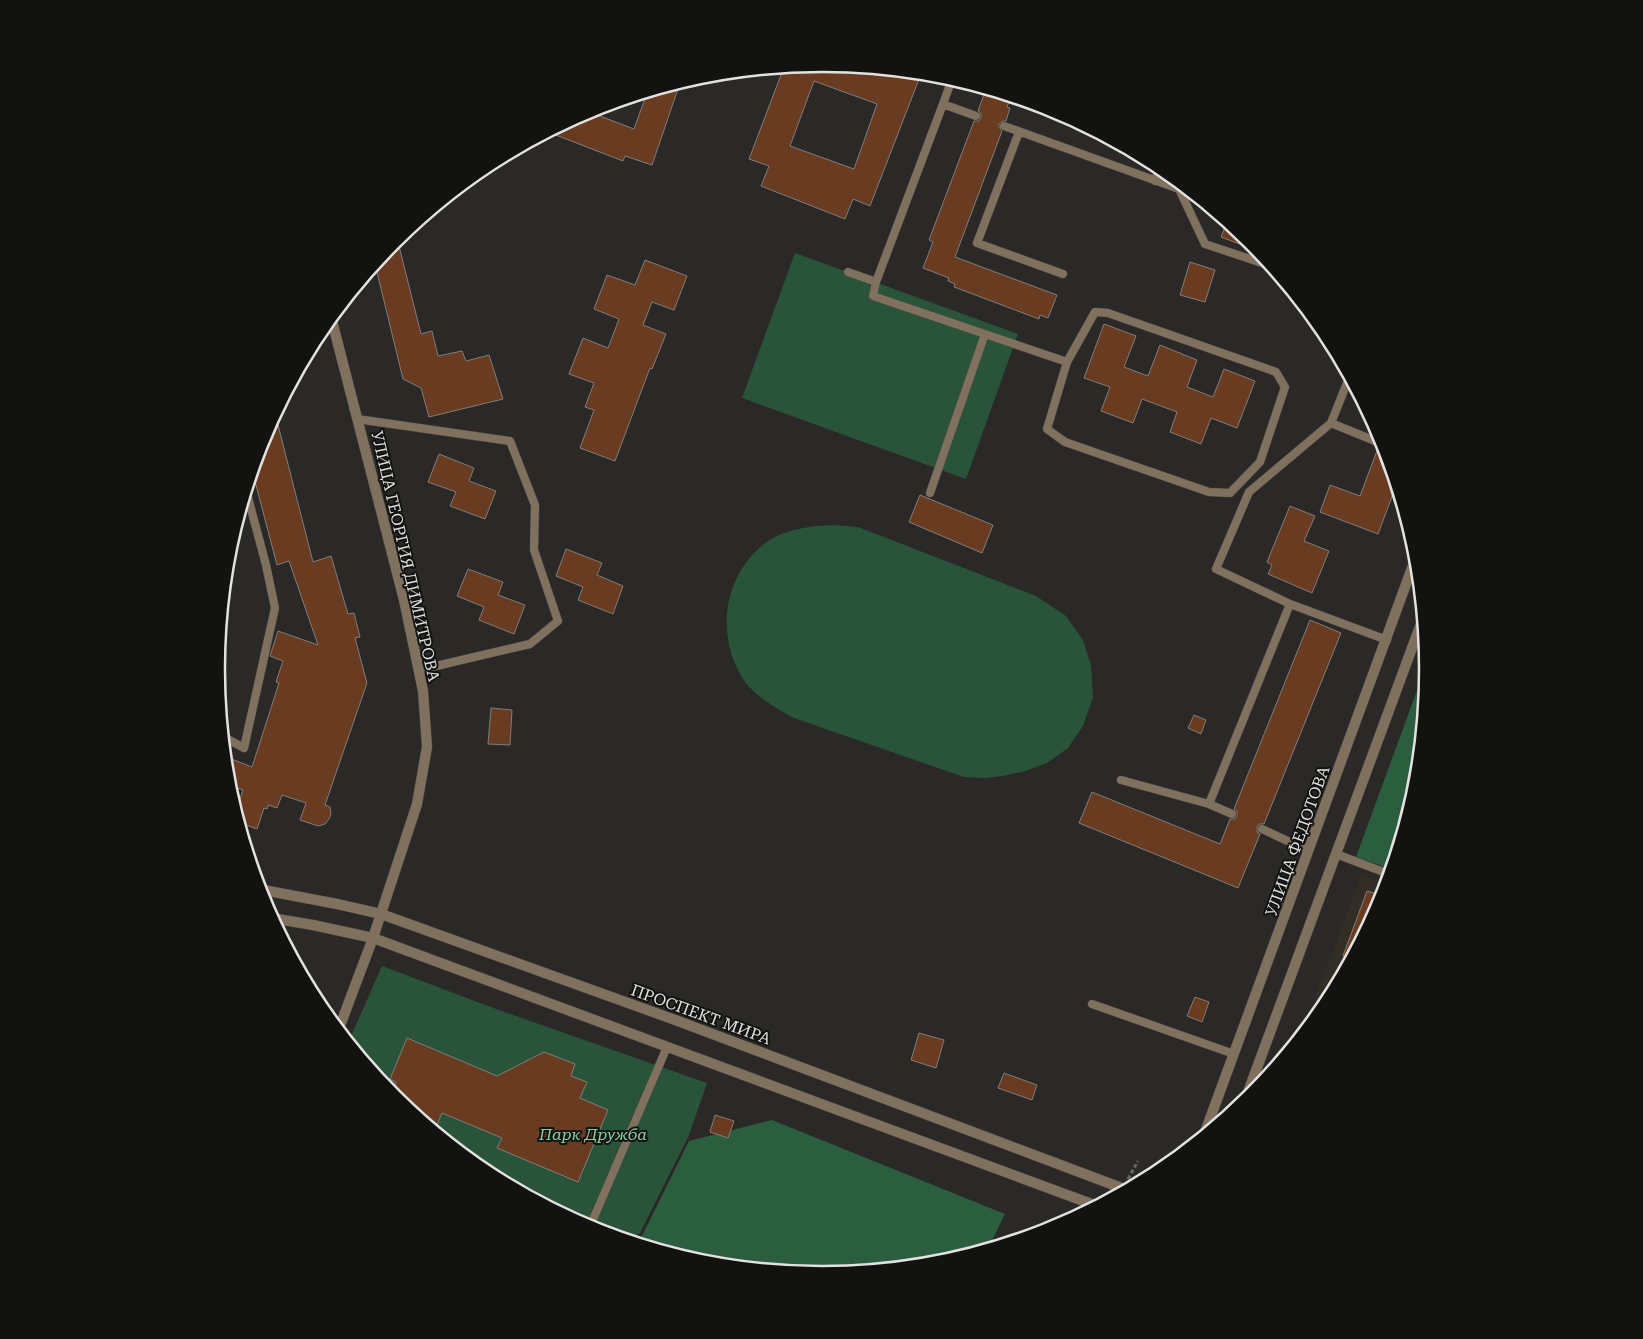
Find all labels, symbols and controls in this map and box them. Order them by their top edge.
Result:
street label: УЛИЦА ГЕОРГИЯ ДИМИТРОВА [367,429,444,684]
street label: УЛИЦА ФЕДОТОВА [1261,763,1334,919]
street label: ПРОСПЕКТ МИРА [628,980,774,1049]
park label: Парк Дружба [538,1125,647,1144]

